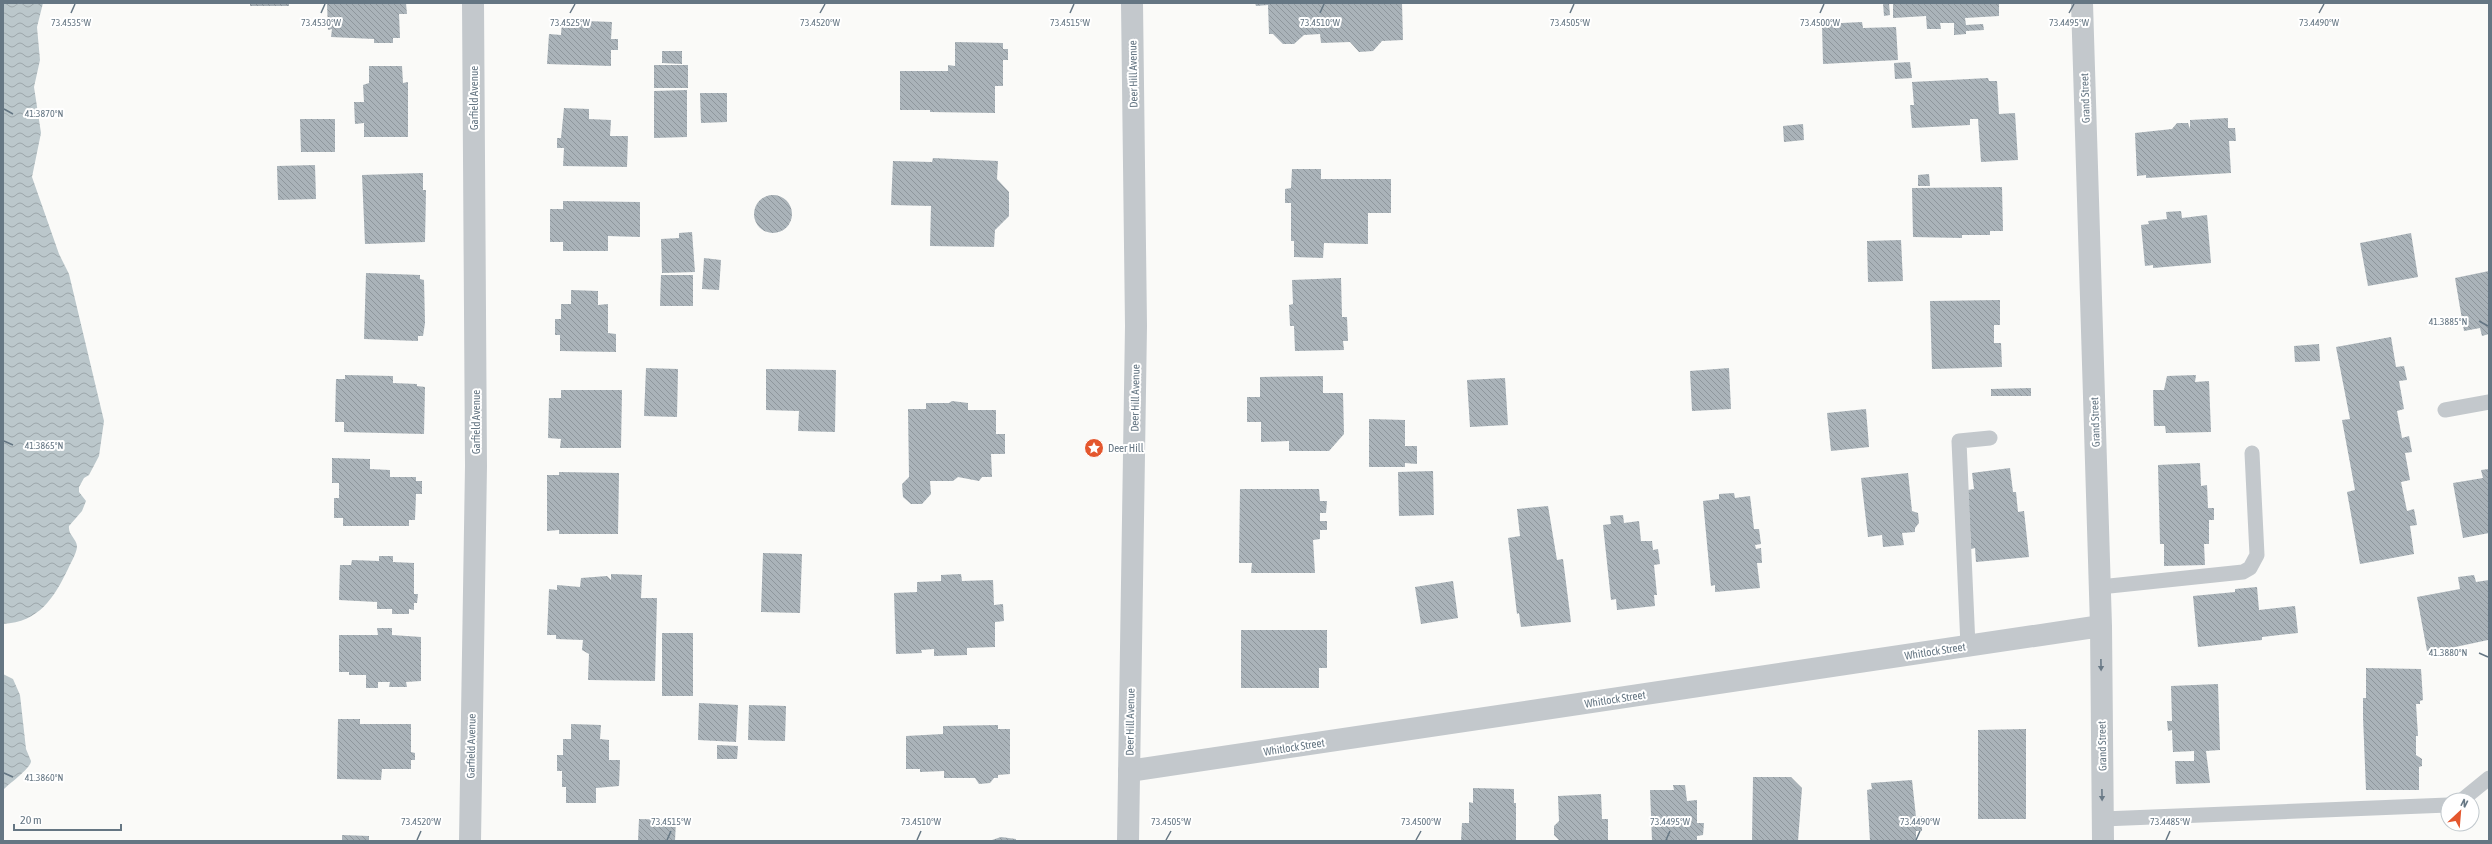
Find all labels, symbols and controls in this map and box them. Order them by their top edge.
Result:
text: 73.4535°W [51,17,92,28]
text: 73.4530°W [301,17,342,28]
text: 73.4525°W [550,17,591,28]
text: 73.4520°W [800,17,841,28]
text: 73.4515°W [1050,17,1091,28]
text: 73.4510°W [1300,17,1341,28]
text: 73.4505°W [1550,17,1591,28]
text: 73.4500°W [1800,17,1841,28]
text: 73.4495°W [2049,17,2090,28]
text: 73.4490°W [2299,17,2340,28]
street label: Deer Hill Avenue [1126,40,1140,108]
street label: Garfield Avenue [468,66,480,130]
street label: Grand Street [2078,73,2092,123]
text: 41.3870°N [25,108,63,119]
text: 41.3885°N [2429,316,2467,327]
street label: Deer Hill Avenue [1128,364,1142,432]
street label: Garfield Avenue [470,390,482,454]
street label: Grand Street [2088,397,2102,447]
place icon: Deer Hill [1083,437,1105,459]
text: 41.3865°N [25,440,63,451]
place label: Deer Hill [1108,442,1144,454]
street label: Whitlock Street [1904,640,1966,662]
text: 41.3880°N [2429,647,2467,658]
one-way arrow [2098,659,2104,672]
street label: Deer Hill Avenue [1123,688,1137,756]
street label: Whitlock Street [1584,688,1646,710]
street label: Garfield Avenue [464,714,478,778]
street label: Grand Street [2096,721,2108,771]
street label: Whitlock Street [1263,736,1325,758]
text: 41.3860°N [25,772,63,783]
one-way arrow [2099,789,2105,802]
north arrow [2440,792,2480,832]
text: N [2459,796,2470,810]
scale bar [14,806,121,832]
text: 20 m [20,813,42,827]
text: 73.4520°W [401,816,442,827]
text: 73.4515°W [651,816,692,827]
text: 73.4510°W [901,816,942,827]
text: 73.4505°W [1151,816,1192,827]
text: 73.4500°W [1401,816,1442,827]
text: 73.4495°W [1650,816,1691,827]
text: 73.4490°W [1900,816,1941,827]
text: 73.4485°W [2150,816,2191,827]

